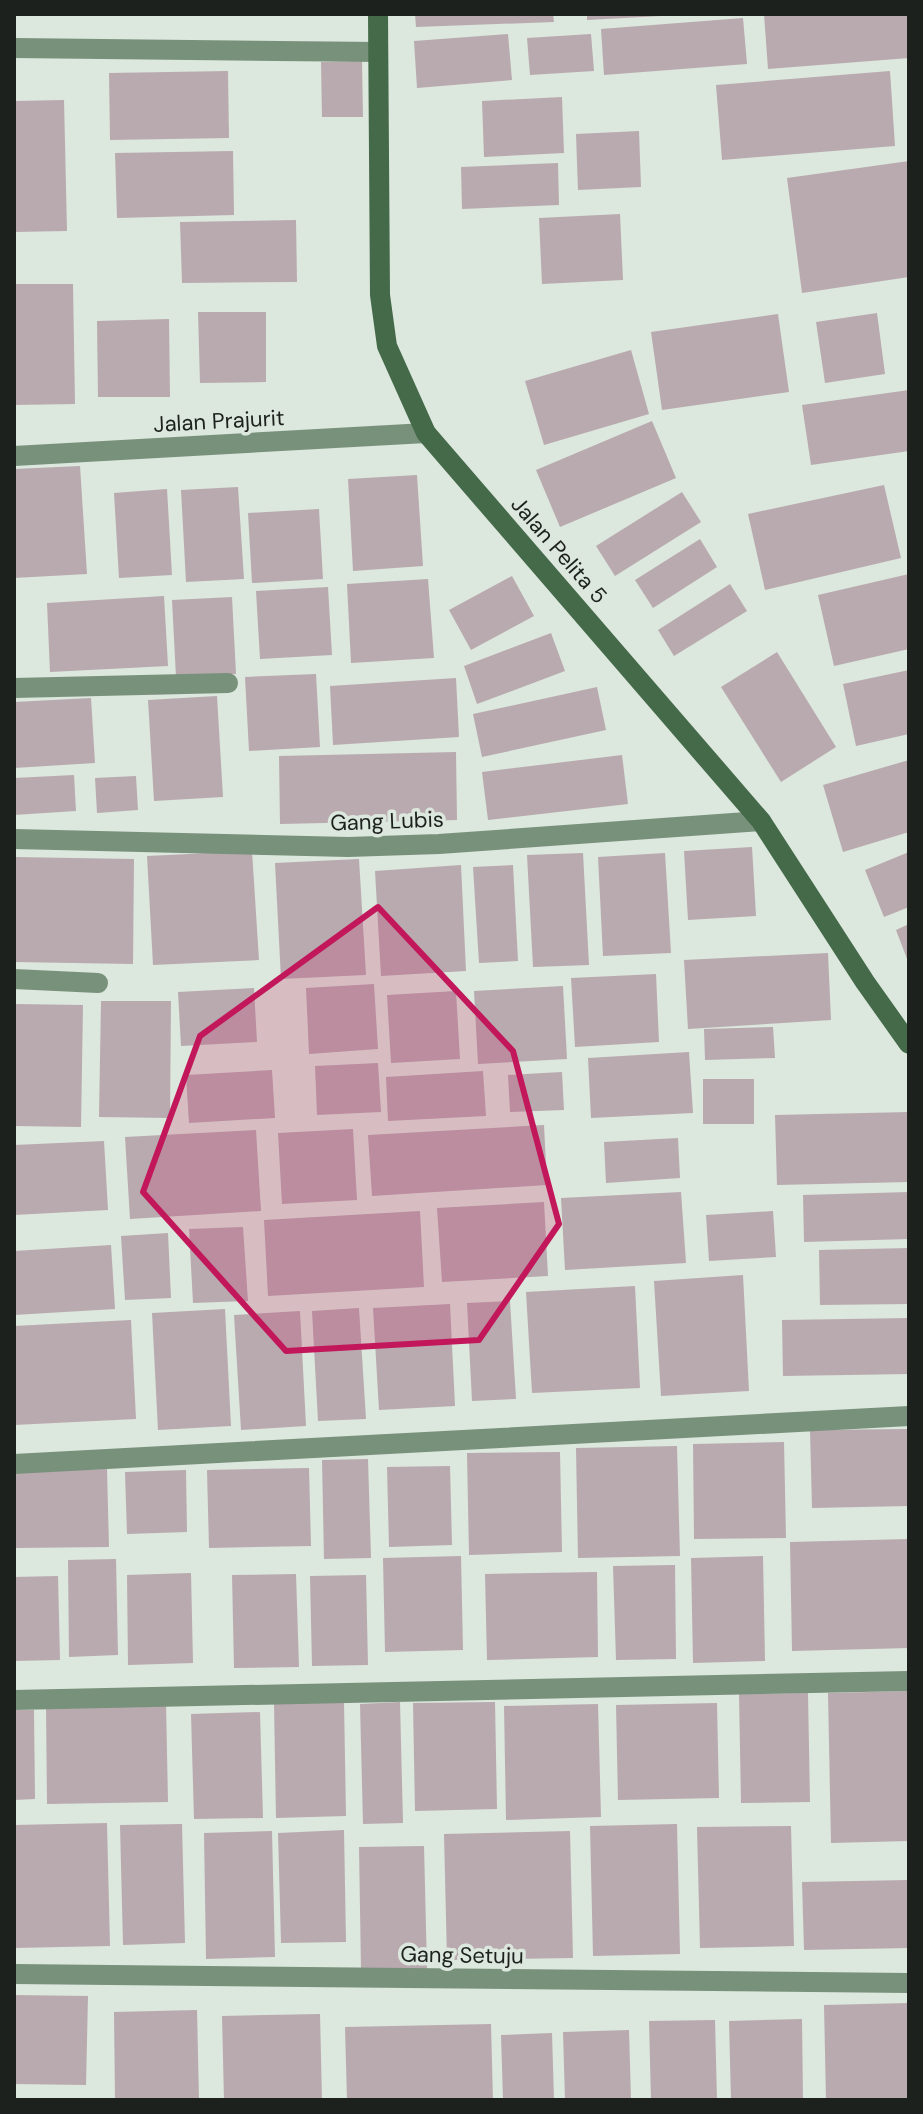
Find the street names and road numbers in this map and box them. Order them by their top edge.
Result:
street label: Jalan Prajurit [153,403,285,439]
street label: Jalan Pelita 5 [504,490,614,610]
street label: Gang Lubis [330,805,444,837]
street label: Gang Setuju [400,1939,524,1971]

